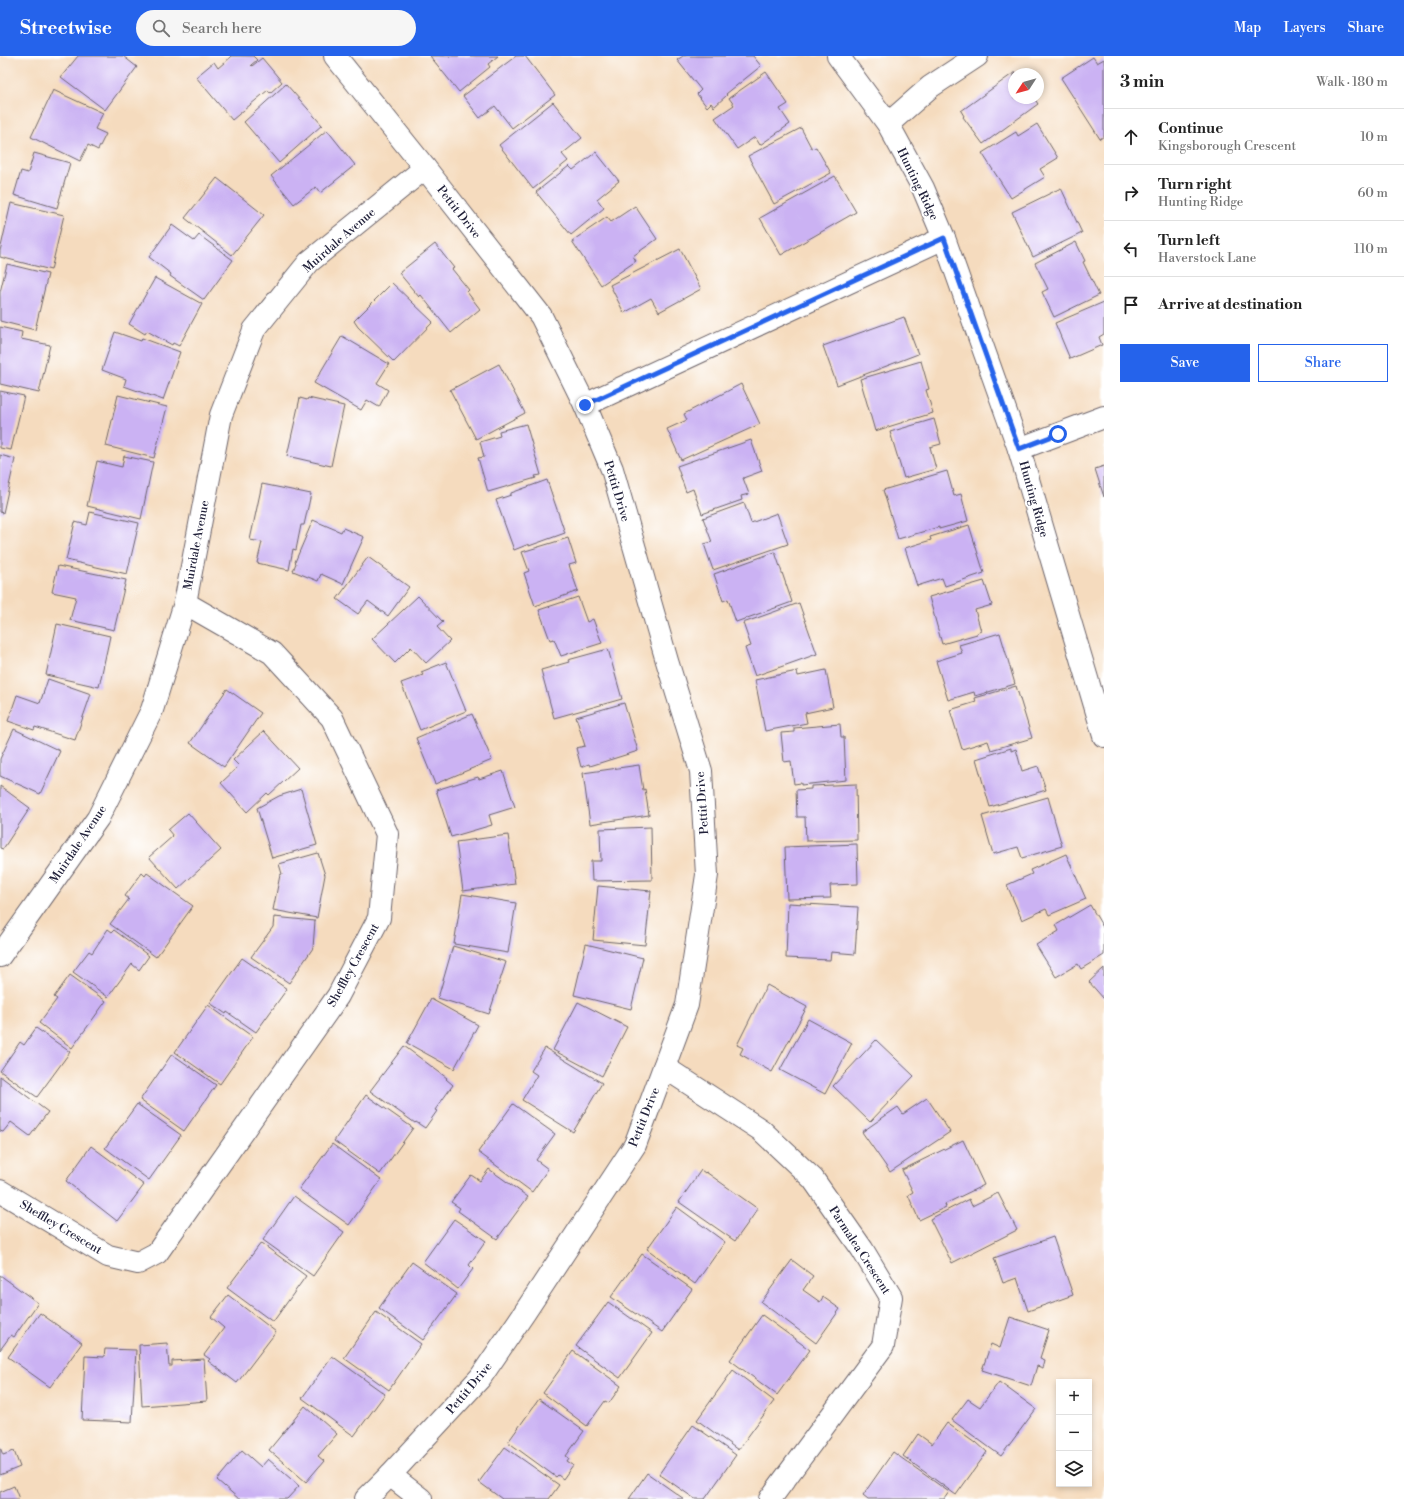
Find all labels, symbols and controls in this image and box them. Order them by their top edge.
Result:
search box [136,10,416,46]
text: Streetwise [20,16,112,40]
icon: search [150,17,172,39]
text: Search here [182,19,262,38]
text: Map [1234,19,1261,37]
text: Layers [1283,19,1326,37]
text: Share [1348,19,1384,37]
north arrow [1008,68,1044,104]
text: 3 min [1120,71,1164,93]
text: Walk · 180 m [1316,74,1388,90]
text: Continue [1158,119,1223,138]
icon: ahead [1120,126,1142,148]
text: 10 m [1360,129,1388,145]
text: Kingsborough Crescent [1158,138,1296,154]
street label: Hunting Ridge [894,145,942,223]
text: Turn right [1158,175,1232,194]
icon: right [1120,182,1142,204]
street label: Pettit Drive [433,183,484,242]
text: 60 m [1357,185,1388,201]
text: Hunting Ridge [1158,194,1243,210]
street label: Muirdale Avenue [300,205,379,276]
text: Turn left [1158,231,1220,250]
icon: left [1120,238,1142,260]
text: 110 m [1354,241,1388,257]
text: Haverstock Lane [1158,250,1256,266]
icon: arrive [1120,294,1142,316]
text: Arrive at destination [1158,295,1302,314]
button: Save [1120,344,1250,382]
button: Share [1258,344,1388,382]
route end [576,396,594,414]
route start [1049,425,1067,443]
street label: Pettit Drive [600,459,633,524]
street label: Hunting Ridge [1015,459,1052,539]
street label: Muirdale Avenue [180,499,213,591]
street label: Pettit Drive [693,771,712,835]
street label: Muirdale Avenue [47,802,110,886]
street label: Sheffley Crescent [324,920,383,1010]
street label: Pettit Drive [626,1085,663,1149]
street label: Sheffley Crescent [17,1197,105,1258]
street label: Parmalea Crescent [826,1203,894,1298]
street label: Pettit Drive [443,1359,495,1417]
map controls [1056,1379,1092,1487]
button: + [1056,1379,1092,1415]
button: − [1056,1415,1092,1451]
button: layers [1056,1451,1092,1487]

